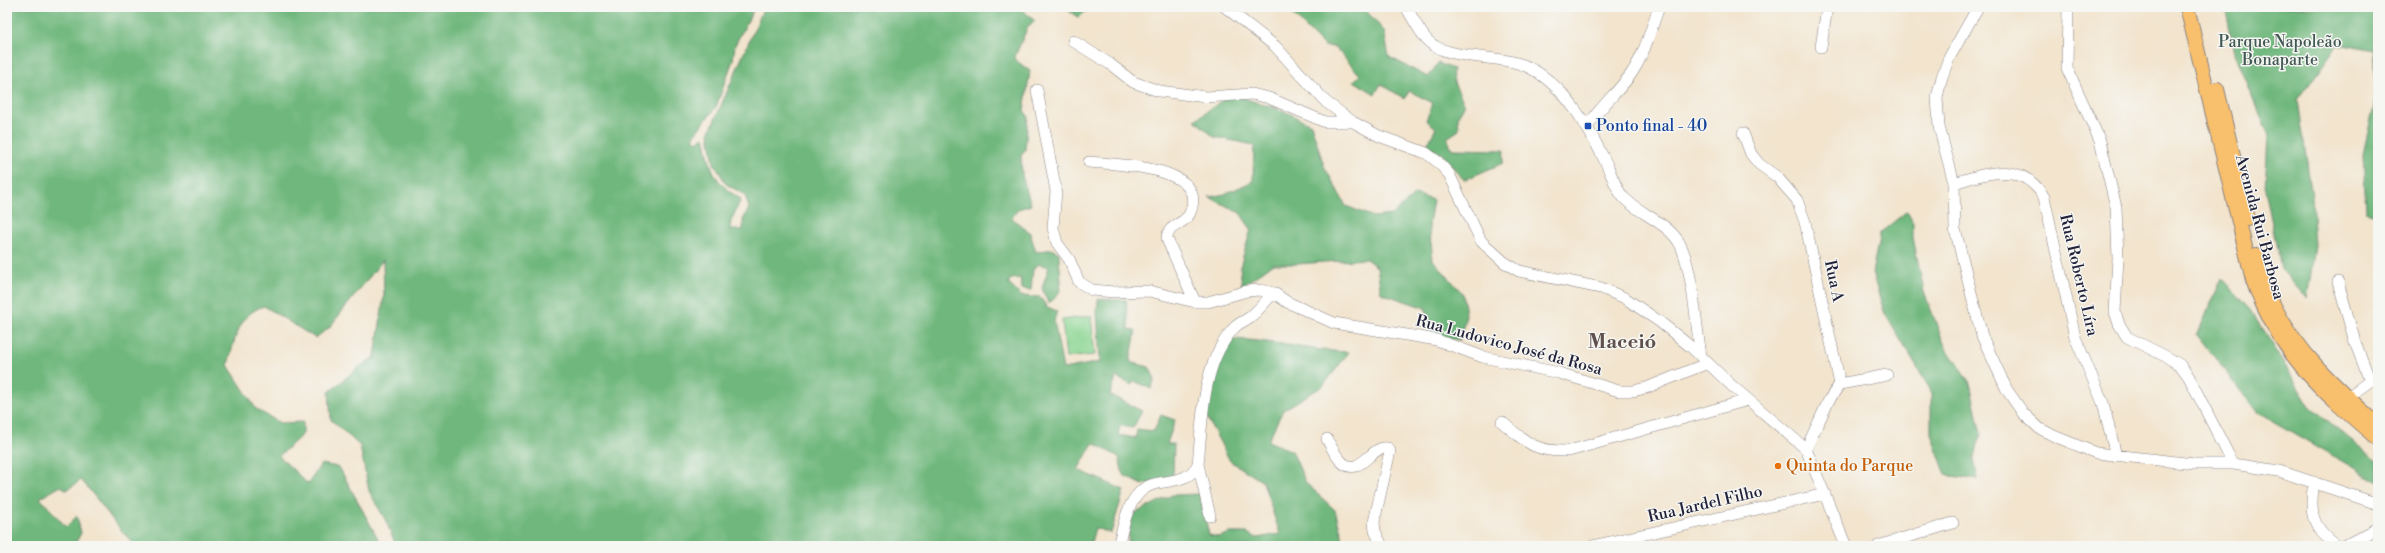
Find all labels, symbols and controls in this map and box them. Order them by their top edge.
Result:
park label: Parque Napoleão Bonaparte [2218,32,2342,70]
place label: Ponto final - 40 [1596,116,1707,136]
marker: Ponto final - 40 [1583,121,1593,131]
street label: Avenida Rui Barbosa [2231,151,2289,303]
street label: Rua Roberto Líra [2055,212,2103,339]
street label: Rua A [1820,258,1848,305]
street label: Rua Ludovico José da Rosa [1413,310,1605,380]
district label: Maceió [1588,330,1656,355]
place label: Quinta do Parque [1786,456,1913,476]
marker: Quinta do Parque [1773,461,1783,471]
street label: Rua Jardel Filho [1646,481,1764,527]

